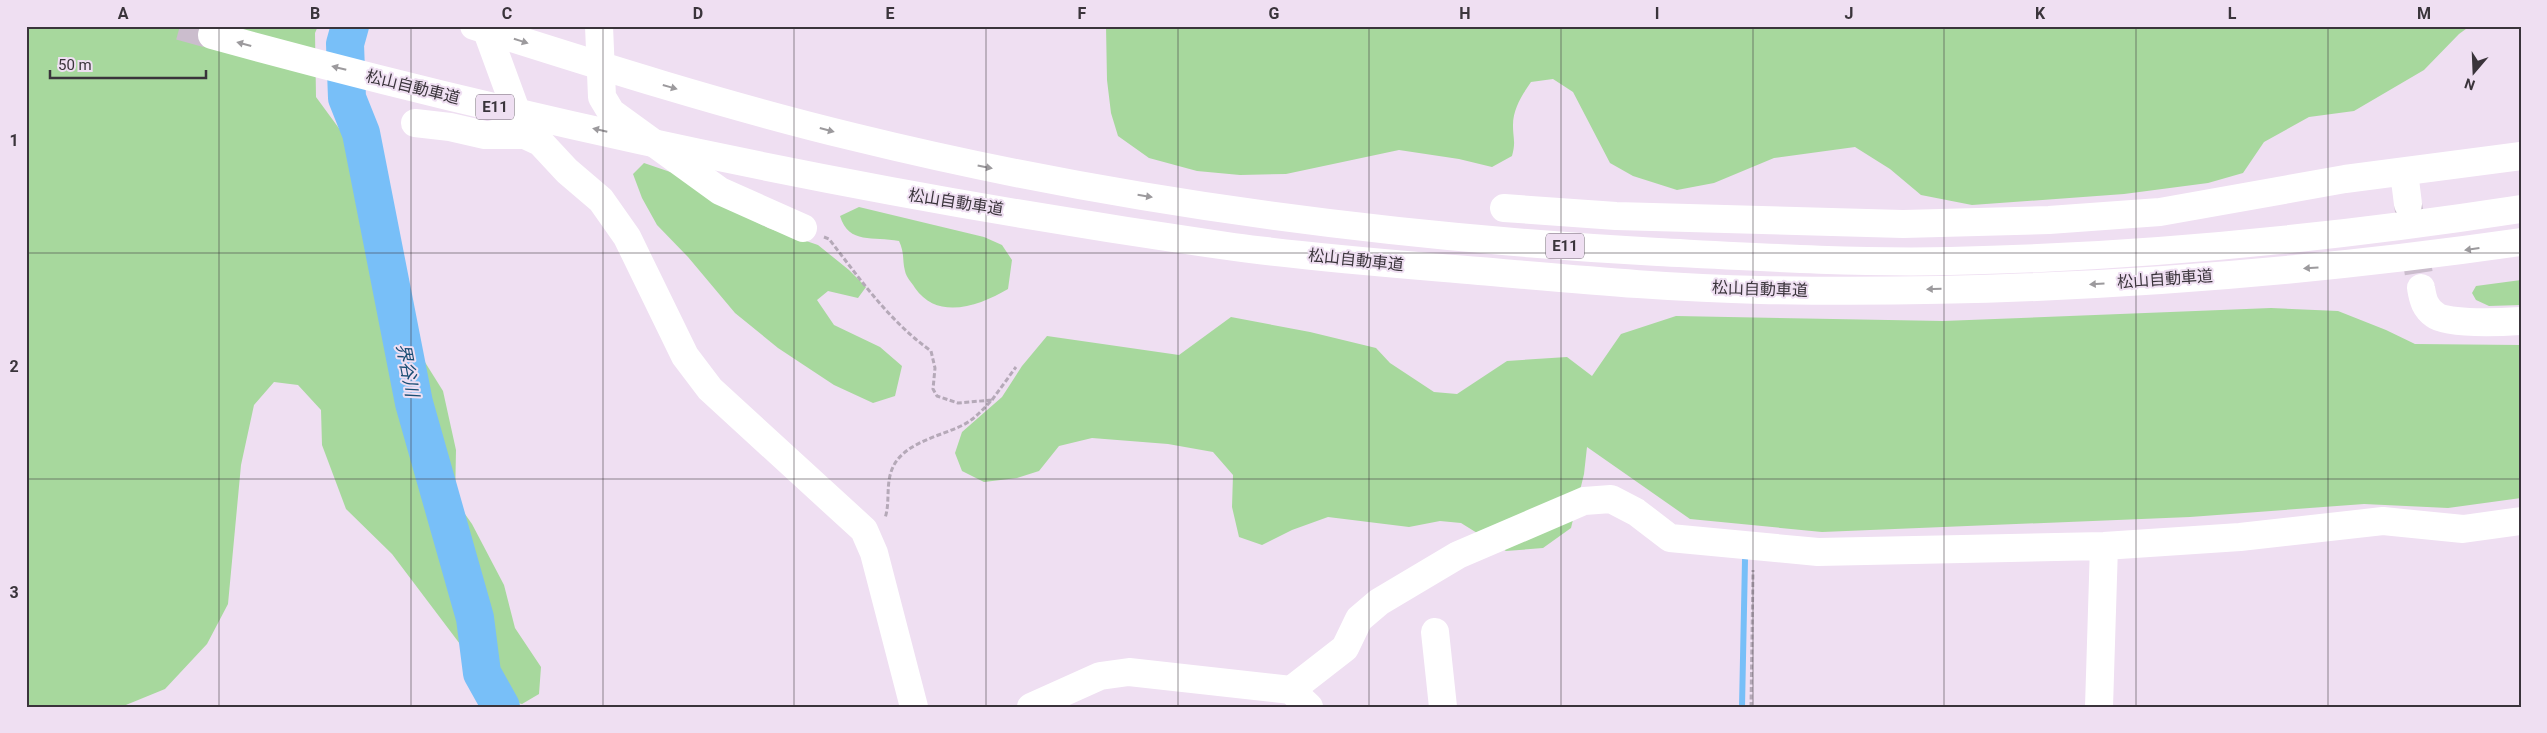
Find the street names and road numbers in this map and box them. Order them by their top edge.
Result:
street label: 松山自動車道 [364,66,462,108]
road number: E11 [476,94,514,120]
street label: 松山自動車道 [907,185,1005,219]
road number: E11 [1546,234,1584,258]
street label: 松山自動車道 [1307,246,1405,274]
street label: 松山自動車道 [2116,266,2214,292]
street label: 松山自動車道 [1712,278,1808,300]

